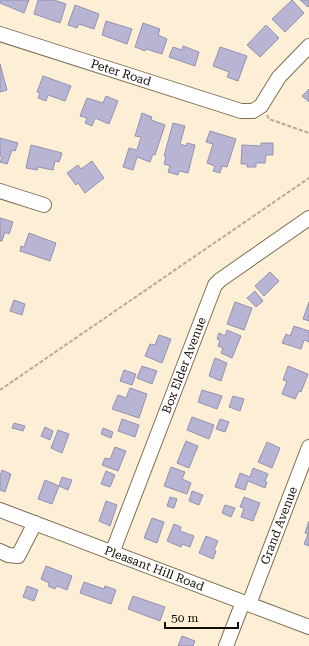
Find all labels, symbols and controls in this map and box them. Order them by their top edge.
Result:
street label: Peter Road [89,56,153,89]
street label: Box Elder Avenue [159,315,209,416]
street label: Grand Avenue [258,484,300,566]
street label: Pleasant Hill Road [102,543,206,594]
scale bar [165,604,238,630]
text: 50 m [171,611,198,625]

